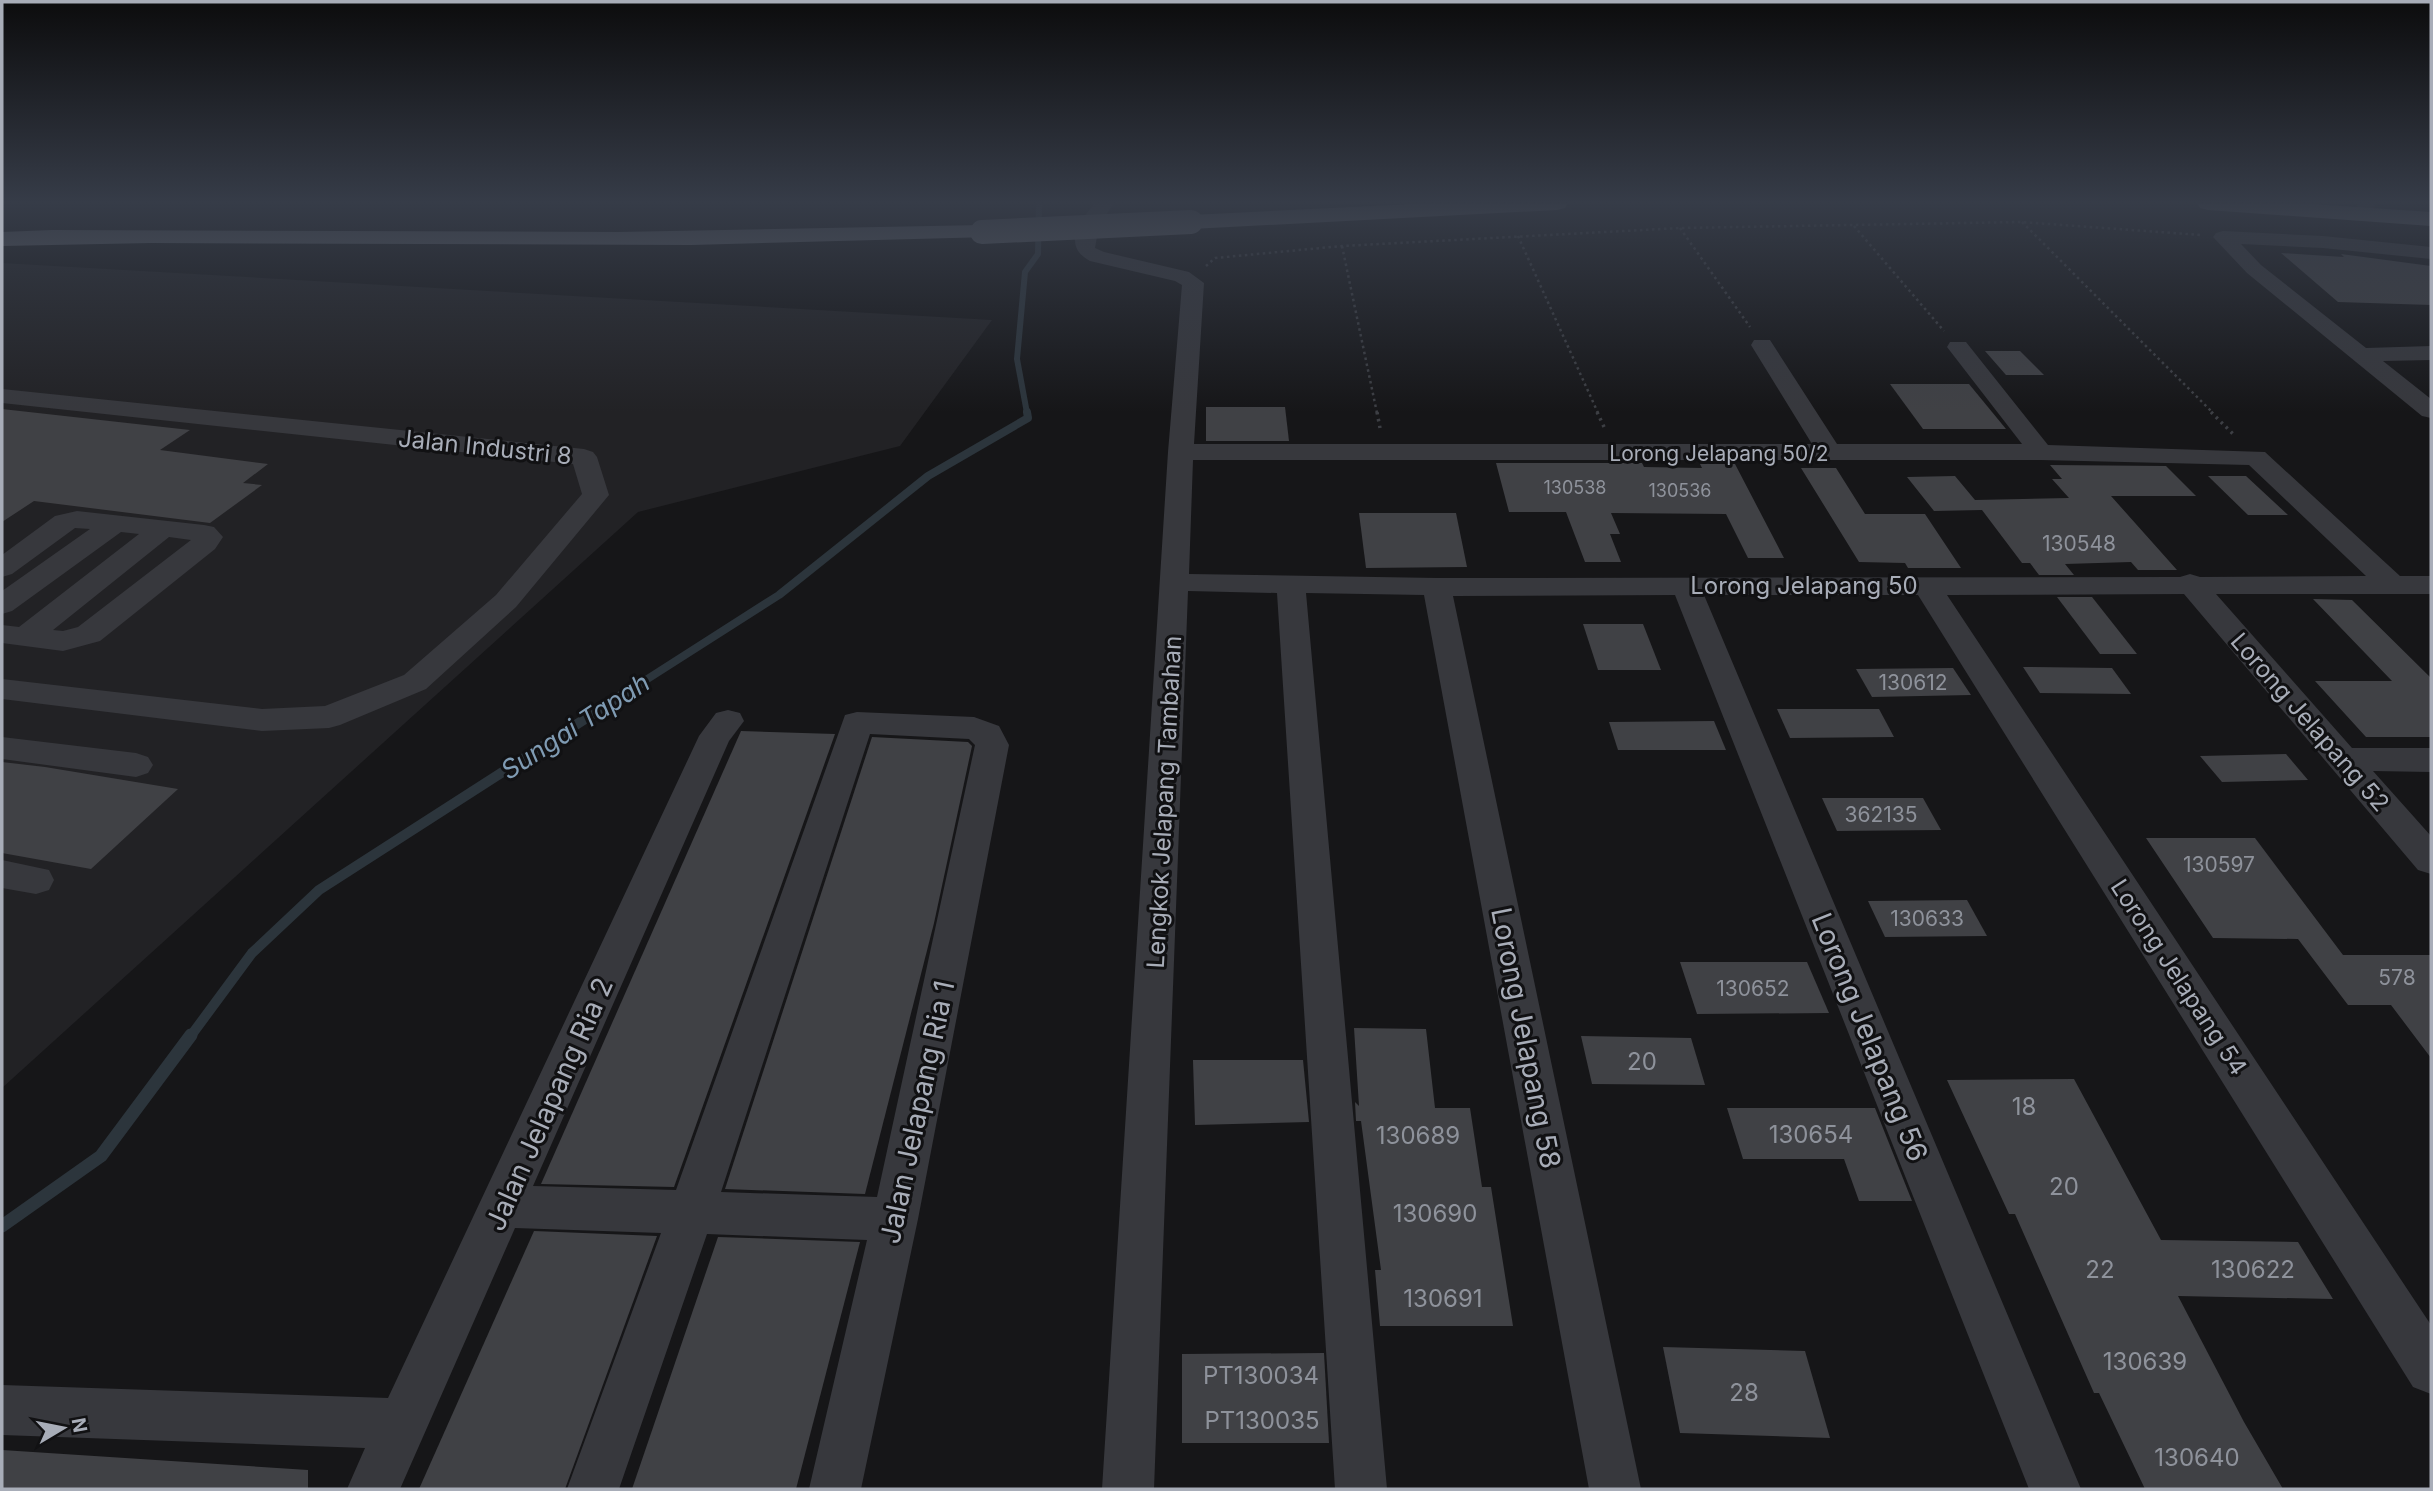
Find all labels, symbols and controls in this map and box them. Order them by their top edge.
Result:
street label: Jalan Industri 8 [397,423,573,471]
street label: Lorong Jelapang 50/2 [1609,441,1829,466]
house number: 130538 [1544,477,1607,498]
house number: 130536 [1648,480,1712,501]
house number: 130548 [2042,531,2116,556]
street label: Lorong Jelapang 50 [1690,571,1918,600]
street label: Lorong Jelapang 52 [2225,627,2395,817]
street label: Lengkok Jelapang Tambahan [1141,635,1187,969]
water label: Sungai Tapah [495,666,655,786]
house number: 130612 [1878,670,1948,695]
house number: 362135 [1844,802,1918,827]
house number: 130597 [2183,852,2255,877]
street label: Lorong Jelapang 54 [2105,874,2253,1080]
street label: Lorong Jelapang 58 [1484,905,1568,1171]
house number: 130633 [1890,906,1964,931]
street label: Lorong Jelapang 56 [1805,908,1935,1166]
house number: 578 [2378,965,2416,990]
street label: Jalan Jelapang Ria 2 [478,972,620,1236]
house number: 130652 [1716,976,1790,1001]
street label: Jalan Jelapang Ria 1 [873,977,961,1247]
house number: 20 [1627,1047,1657,1076]
house number: 18 [2012,1092,2036,1121]
house number: 130654 [1769,1120,1853,1149]
house number: 130689 [1376,1121,1460,1150]
house number: 20 [2049,1172,2079,1201]
house number: 130690 [1393,1199,1477,1228]
house number: 22 [2085,1255,2115,1284]
house number: 130622 [2211,1255,2295,1284]
house number: 130691 [1403,1284,1483,1313]
house number: 130639 [2103,1347,2187,1376]
house number: PT130034 [1203,1361,1319,1390]
house number: 28 [1729,1378,1759,1407]
north arrow [28,1393,98,1463]
house number: PT130035 [1204,1406,1320,1435]
text: N [67,1416,92,1434]
house number: 130640 [2154,1443,2240,1472]

